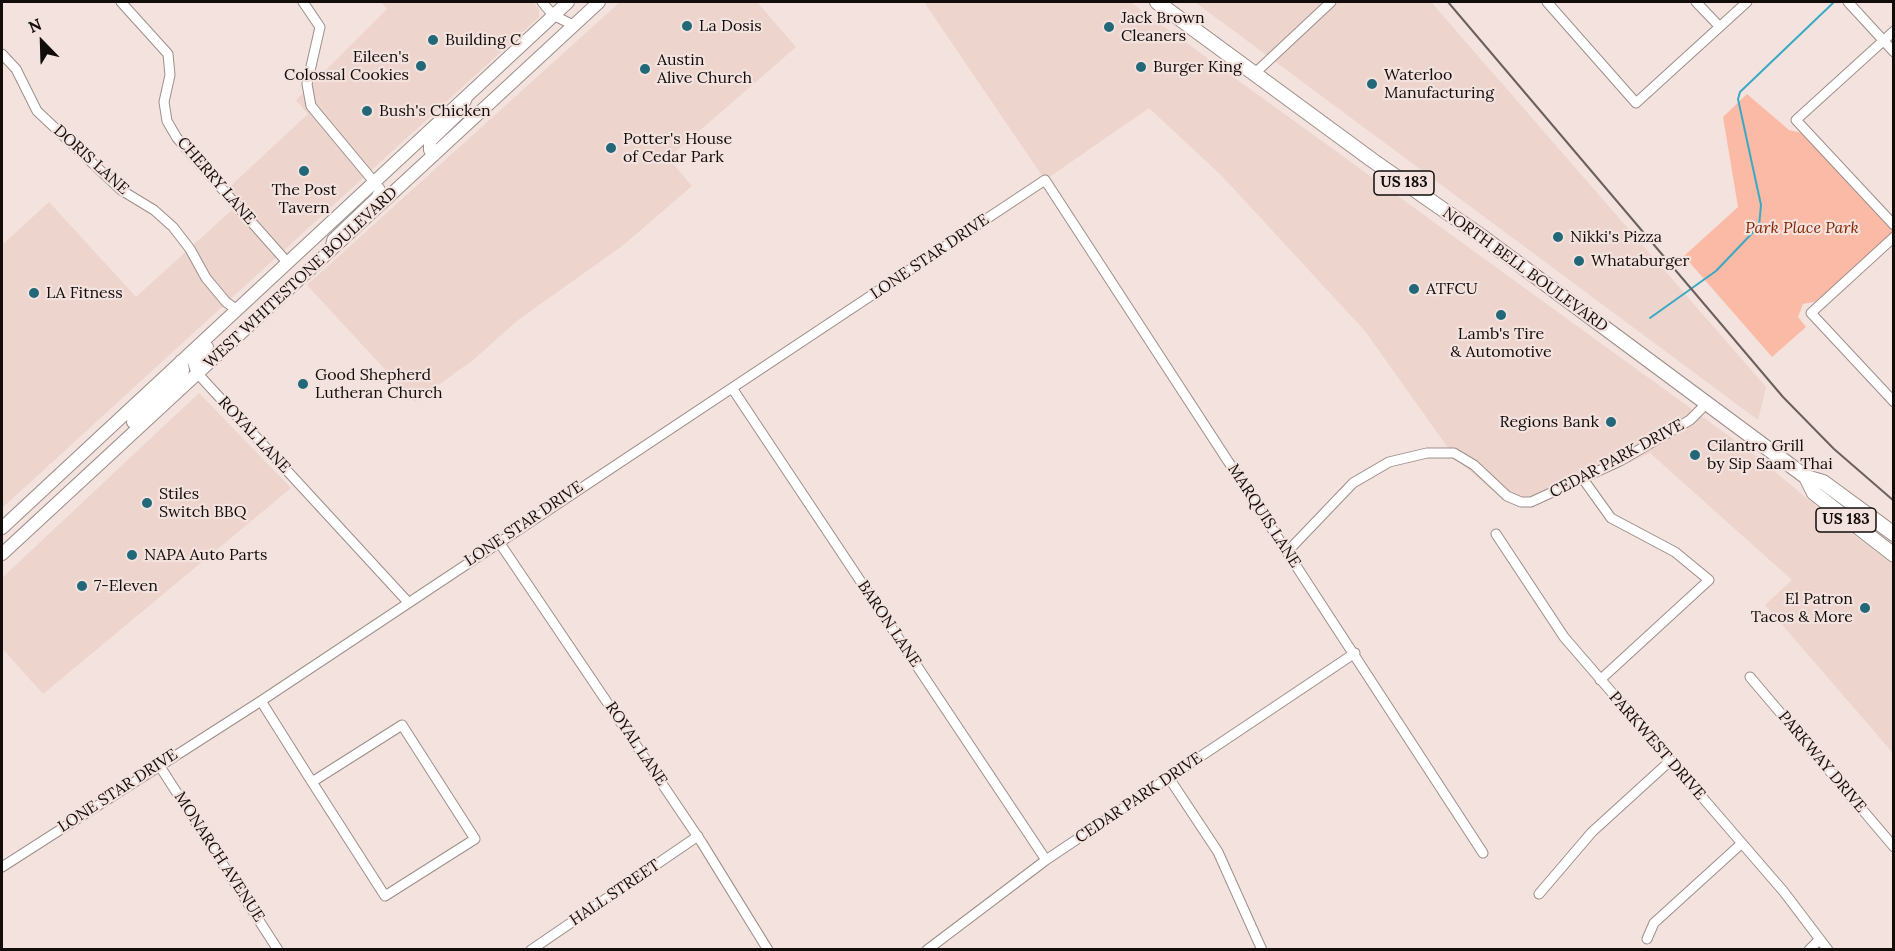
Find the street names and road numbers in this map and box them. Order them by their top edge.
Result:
street label: DORIS LANE [49,121,133,199]
street label: CHERRY LANE [173,133,259,229]
road number: US 183 [1374,171,1434,195]
street label: WEST WHITESTONE BOULEVARD [200,183,402,373]
street label: NORTH BELL BOULEVARD [1439,204,1611,336]
street label: LONE STAR DRIVE [867,210,993,304]
street label: ROYAL LANE [214,393,294,477]
street label: CEDAR PARK DRIVE [1547,416,1687,502]
street label: MARQUIS LANE [1223,461,1305,571]
street label: LONE STAR DRIVE [461,477,587,571]
road number: US 183 [1816,508,1876,532]
street label: BARON LANE [853,577,925,671]
street label: PARKWEST DRIVE [1605,688,1709,804]
street label: ROYAL LANE [601,698,671,790]
street label: PARKWAY DRIVE [1774,707,1870,817]
street label: LONE STAR DRIVE [55,745,181,837]
street label: CEDAR PARK DRIVE [1072,748,1206,848]
street label: MONARCH AVENUE [170,788,268,926]
street label: HALL STREET [566,856,664,930]

